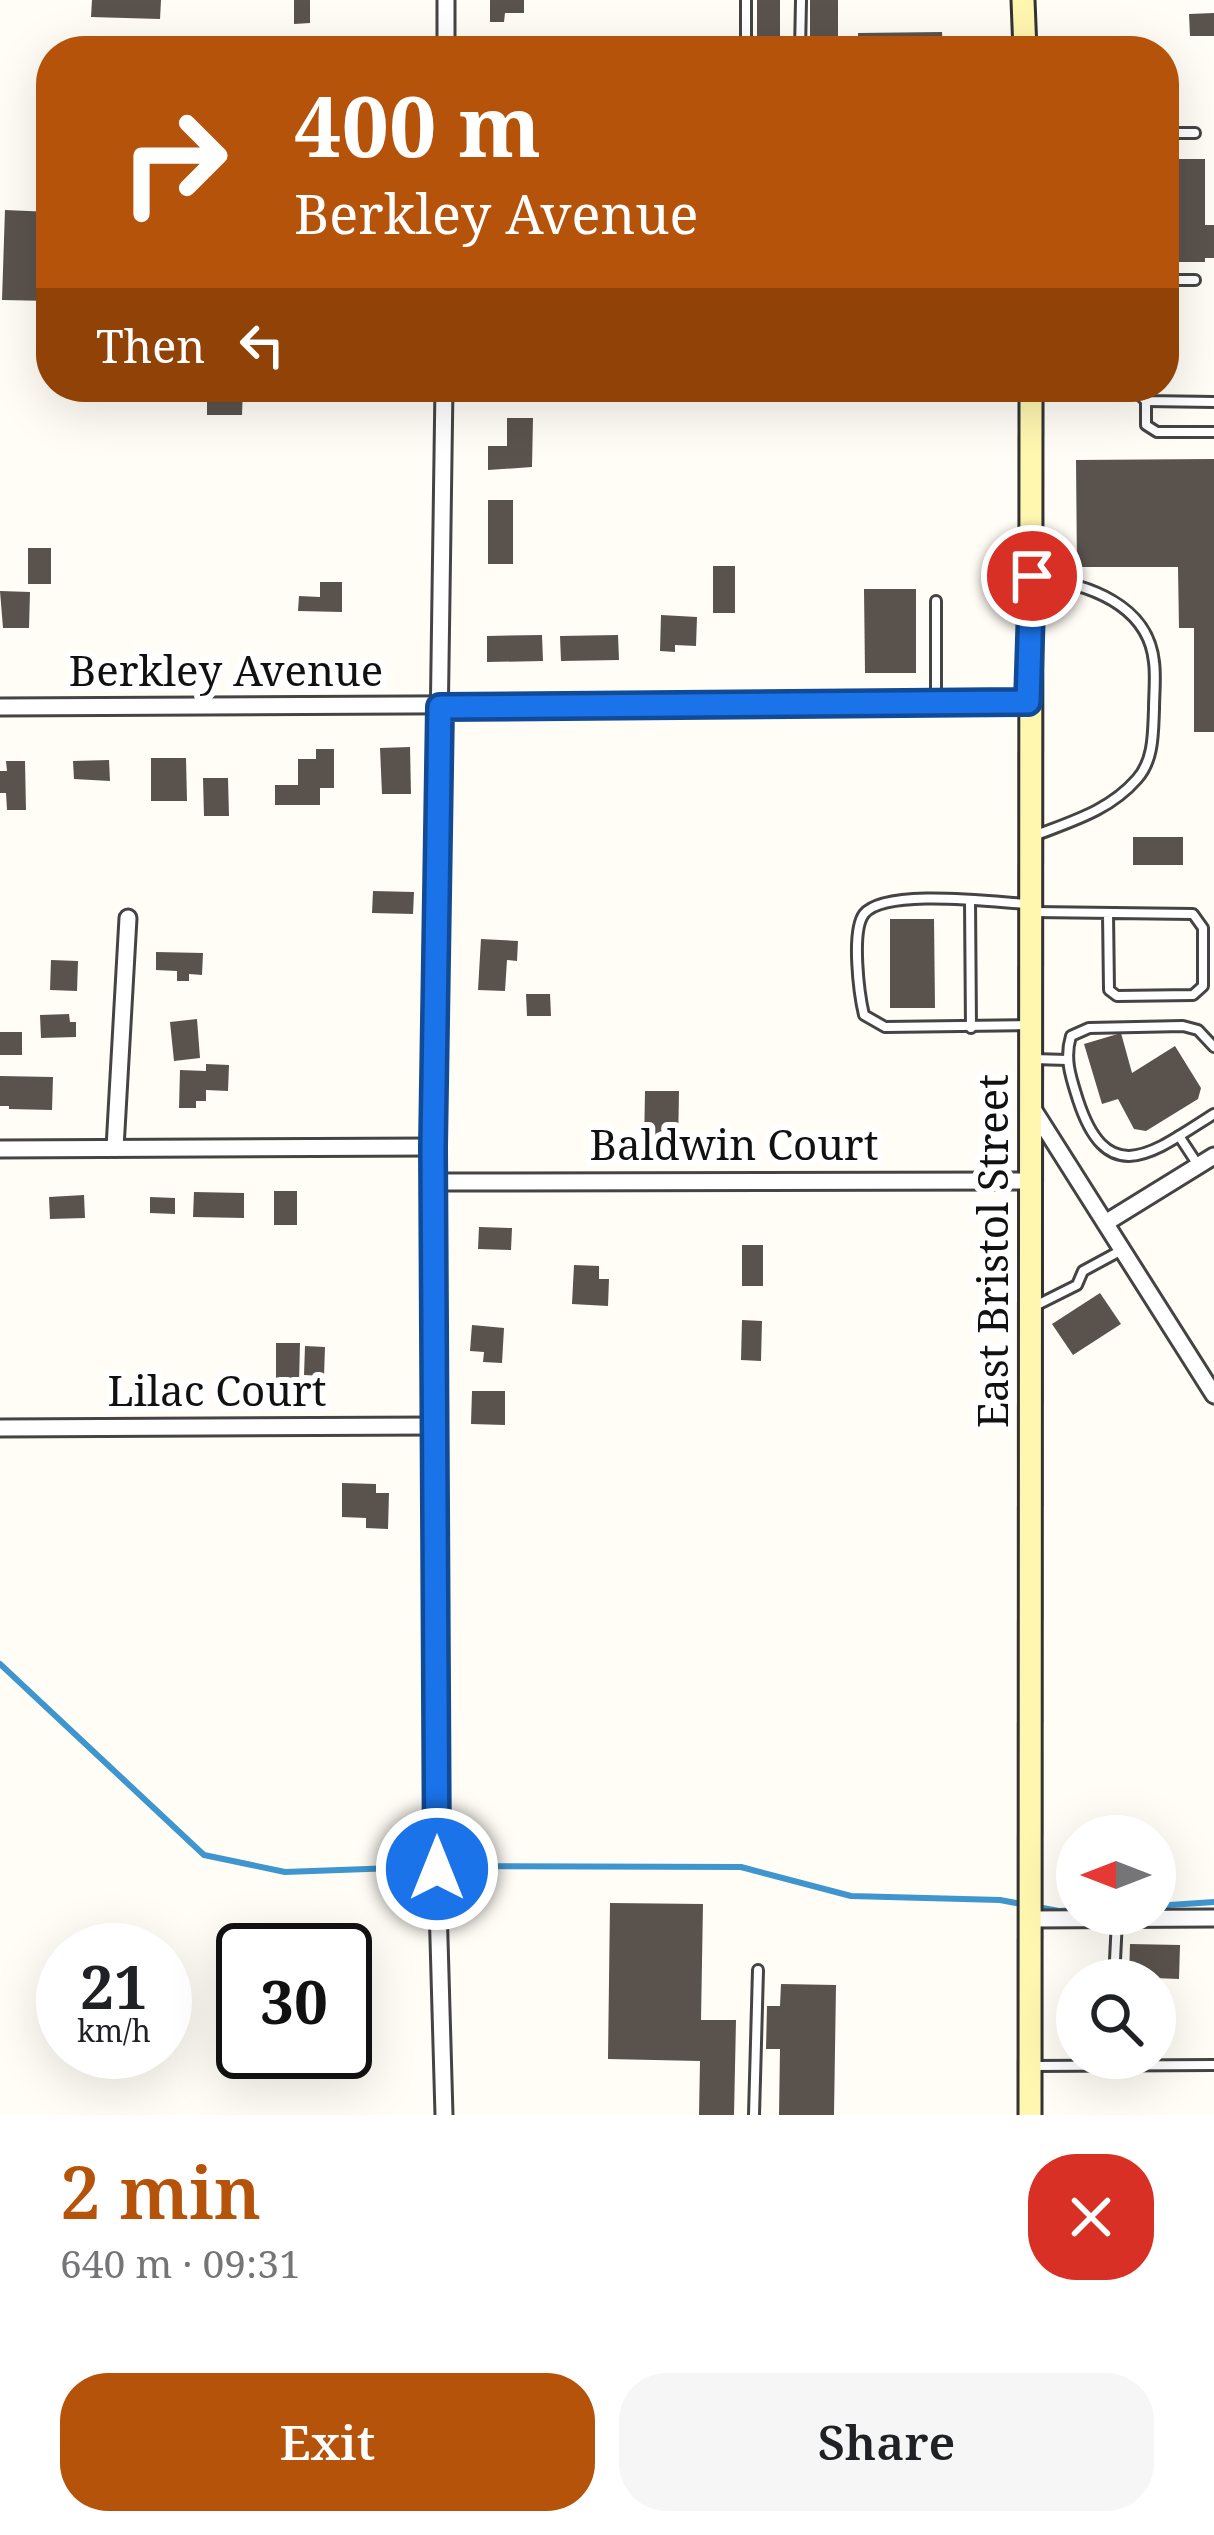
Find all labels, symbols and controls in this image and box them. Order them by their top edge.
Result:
text: 400 m [294,67,541,182]
icon: right [96,84,252,240]
text: Berkley Avenue [294,176,698,250]
icon: left [229,312,295,378]
text: Then [96,315,205,376]
pin [981,525,1083,627]
icon: arrive [999,543,1065,609]
street label: Berkley Avenue [69,641,383,698]
street label: East Bristol Street [963,1074,1020,1428]
street label: Baldwin Court [590,1115,878,1172]
street label: Lilac Court [107,1361,327,1418]
position arrow [374,1806,500,1932]
north arrow [1056,1815,1176,1935]
map controls [1056,1815,1176,2079]
speed limit sign: 30 [216,1923,372,2079]
text: 21 [80,1945,148,2027]
button: search [1056,1959,1176,2079]
text: km/h [77,2010,151,2051]
text: 2 min [60,2142,261,2240]
button: close [1028,2154,1154,2280]
text: 640 m · 09:31 [60,2236,301,2289]
button: Exit [60,2373,595,2511]
button: Share [619,2373,1154,2511]

